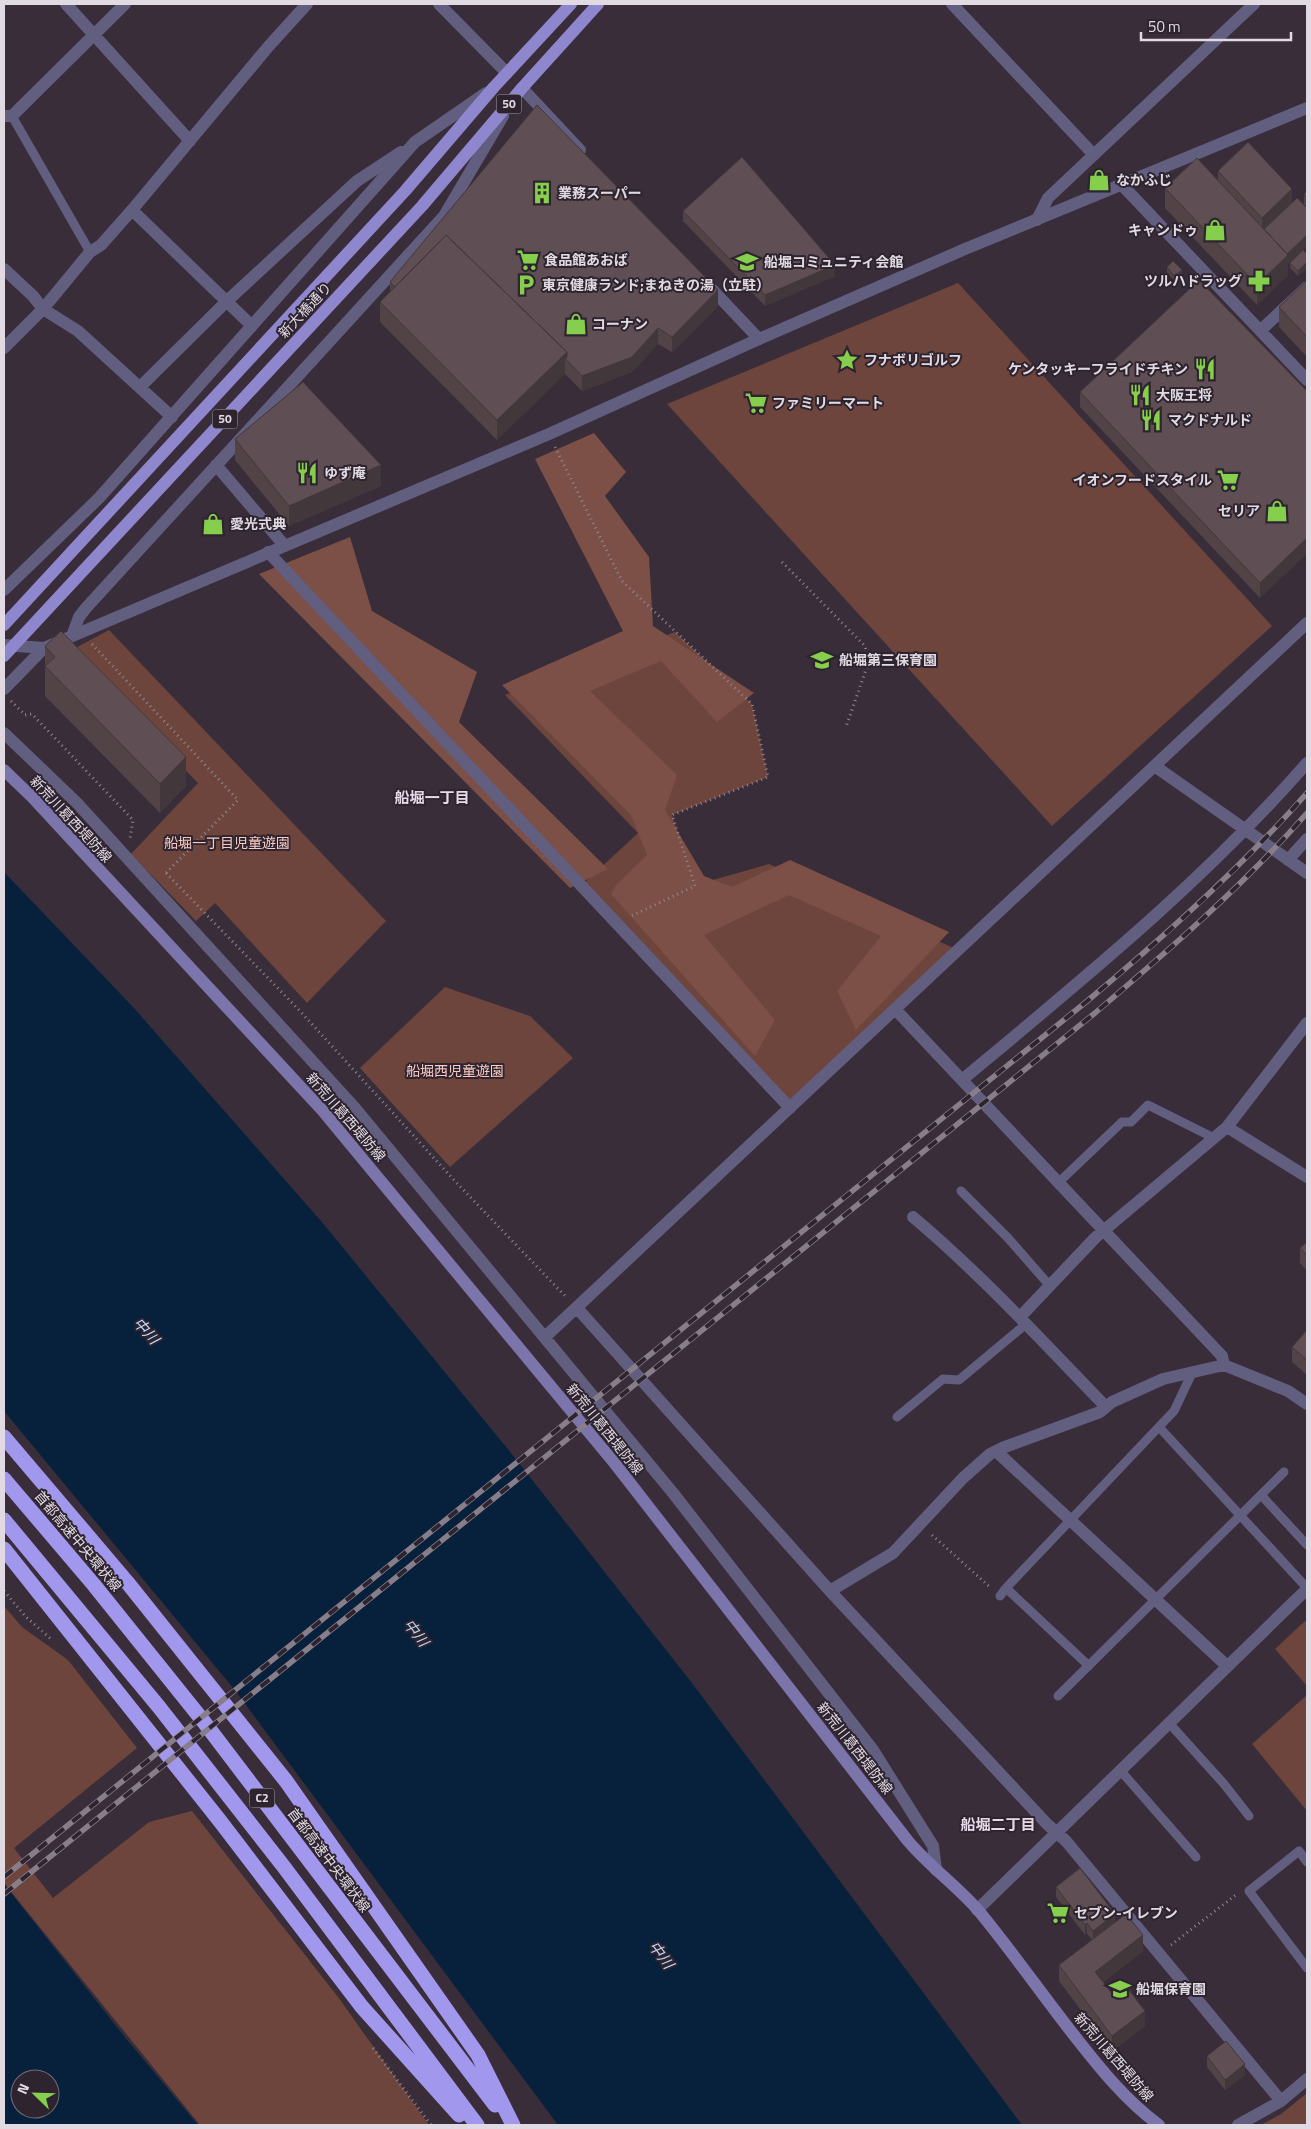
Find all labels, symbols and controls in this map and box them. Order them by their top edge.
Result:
scale bar [1141,10,1291,42]
text: 50 m [1148,15,1181,38]
road number: 50 [496,95,522,114]
shop icon: なかふじ [1086,167,1112,193]
place label: なかふじ [1116,169,1172,190]
building icon: 業務スーパー [529,180,555,206]
place label: 業務スーパー [558,182,642,203]
shop icon: キャンドゥ [1202,217,1228,243]
place label: キャンドゥ [1128,219,1198,240]
supermarket icon: 食品館あおば [515,247,541,273]
place label: 食品館あおば [544,249,628,270]
school or university icon: 船堀コミュニティ会館 [734,249,760,275]
place label: 船堀コミュニティ会館 [764,251,903,272]
pharmacy icon: ツルハドラッグ [1246,268,1272,294]
place label: ツルハドラッグ [1144,270,1242,291]
parking icon: 東京健康ランド;まねきの湯（立駐） [513,272,539,298]
place label: 東京健康ランド;まねきの湯（立駐） [542,274,770,295]
street label: 新大橋通り [273,277,336,342]
shop icon: コーナン [563,311,589,337]
place label: コーナン [592,313,648,334]
place icon: フナボリゴルフ [834,347,860,373]
place label: フナボリゴルフ [864,349,962,370]
restaurant icon: ケンタッキーフライドチキン [1192,356,1218,382]
place label: ケンタッキーフライドチキン [1008,358,1188,379]
restaurant icon: 大阪王将 [1127,382,1153,408]
place label: 大阪王将 [1156,384,1212,405]
supermarket icon: ファミリーマート [743,390,769,416]
place label: ファミリーマート [772,392,884,413]
restaurant icon: マクドナルド [1138,407,1164,433]
road number: 50 [212,409,238,428]
place label: マクドナルド [1168,409,1252,430]
restaurant icon: ゆず庵 [294,460,320,486]
place label: ゆず庵 [324,462,366,483]
supermarket icon: イオンフードスタイル [1215,467,1241,493]
place label: イオンフードスタイル [1072,469,1212,490]
shop icon: セリア [1264,498,1290,524]
place label: セリア [1218,500,1260,521]
shop icon: 愛光式典 [200,511,226,537]
place label: 愛光式典 [230,513,286,534]
school or university icon: 船堀第三保育園 [809,647,835,673]
place label: 船堀第三保育園 [839,649,937,670]
street label: 新荒川葛西堤防線 [25,771,117,867]
district label: 船堀一丁目 [394,786,470,809]
park label: 船堀一丁目児童遊園 [164,832,290,853]
park label: 船堀西児童遊園 [406,1060,504,1081]
street label: 新荒川葛西堤防線 [302,1068,391,1166]
water label: 中川 [128,1312,166,1351]
street label: 新荒川葛西堤防線 [562,1379,649,1479]
street label: 首都高速中央環状線 [30,1486,127,1596]
water label: 中川 [398,1614,436,1653]
street label: 新荒川葛西堤防線 [813,1697,898,1798]
road number: C2 [250,1789,274,1808]
street label: 首都高速中央環状線 [283,1803,376,1916]
district label: 船堀二丁目 [960,1813,1036,1836]
supermarket icon: セブン-イレブン [1045,1900,1071,1926]
place label: セブン-イレブン [1074,1902,1178,1923]
water label: 中川 [643,1936,681,1975]
school or university icon: 船堀保育園 [1107,1976,1133,2002]
place label: 船堀保育園 [1136,1978,1206,1999]
street label: 新荒川葛西堤防線 [1070,2008,1159,2106]
north arrow [10,2069,60,2119]
text: N [11,2080,34,2097]

